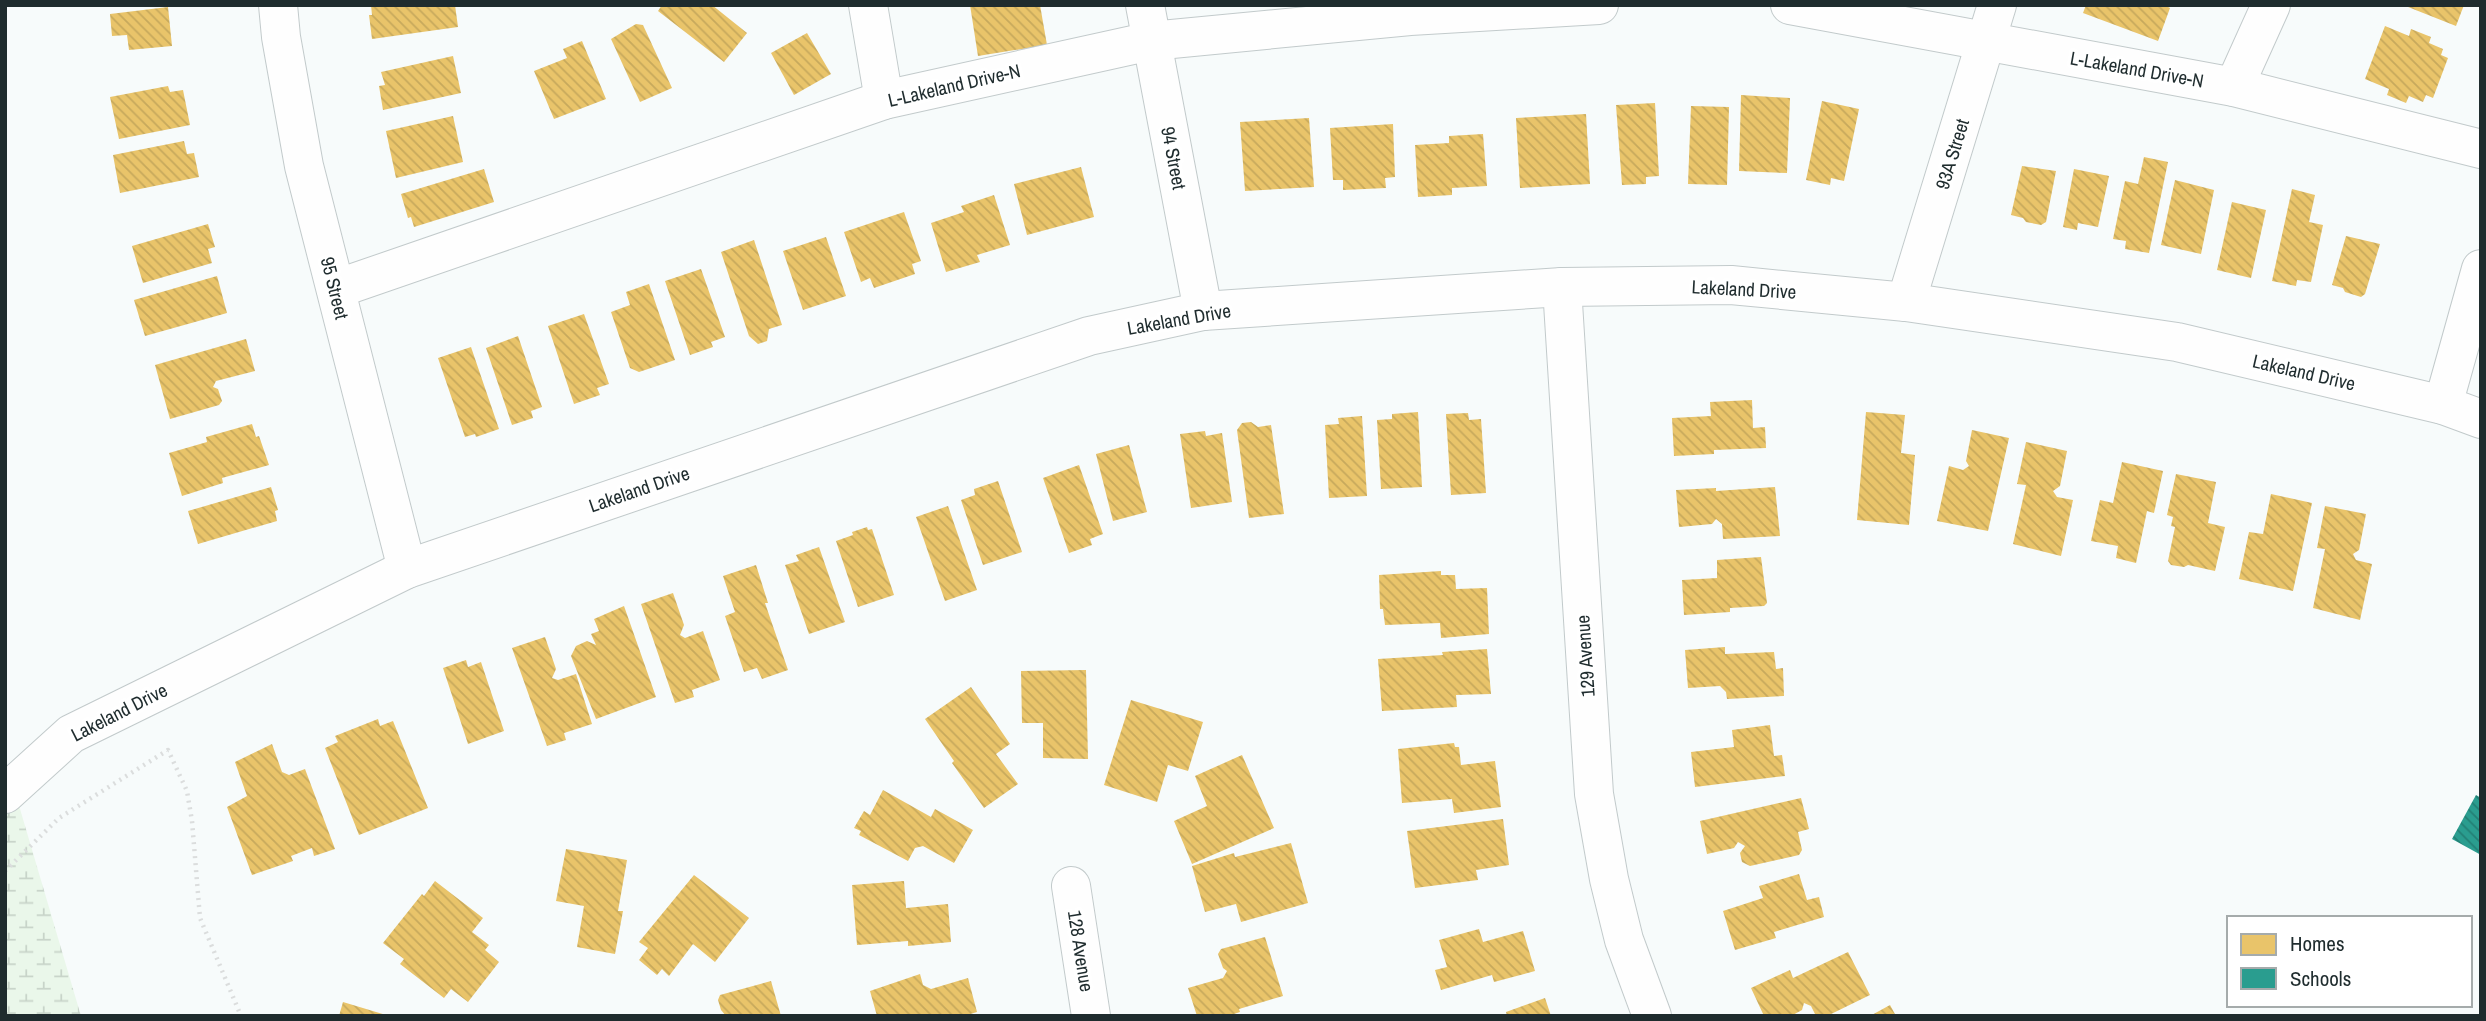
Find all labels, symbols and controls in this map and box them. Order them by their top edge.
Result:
street label: L-Lakeland Drive-N [2068,44,2206,94]
street label: L-Lakeland Drive-N [885,57,1023,113]
street label: 93A Street [1929,115,1975,193]
street label: 94 Street [1155,124,1193,192]
street label: 95 Street [315,254,355,322]
street label: Lakeland Drive [1691,273,1797,305]
street label: Lakeland Drive [1125,297,1233,341]
street label: Lakeland Drive [2250,348,2358,396]
street label: Lakeland Drive [585,460,693,518]
street label: 129 Avenue [1569,614,1601,698]
street label: Lakeland Drive [66,677,172,747]
street label: 128 Avenue [1062,908,1100,994]
legend [2227,916,2472,1007]
text: Homes [2290,929,2345,958]
text: Schools [2290,964,2351,993]

